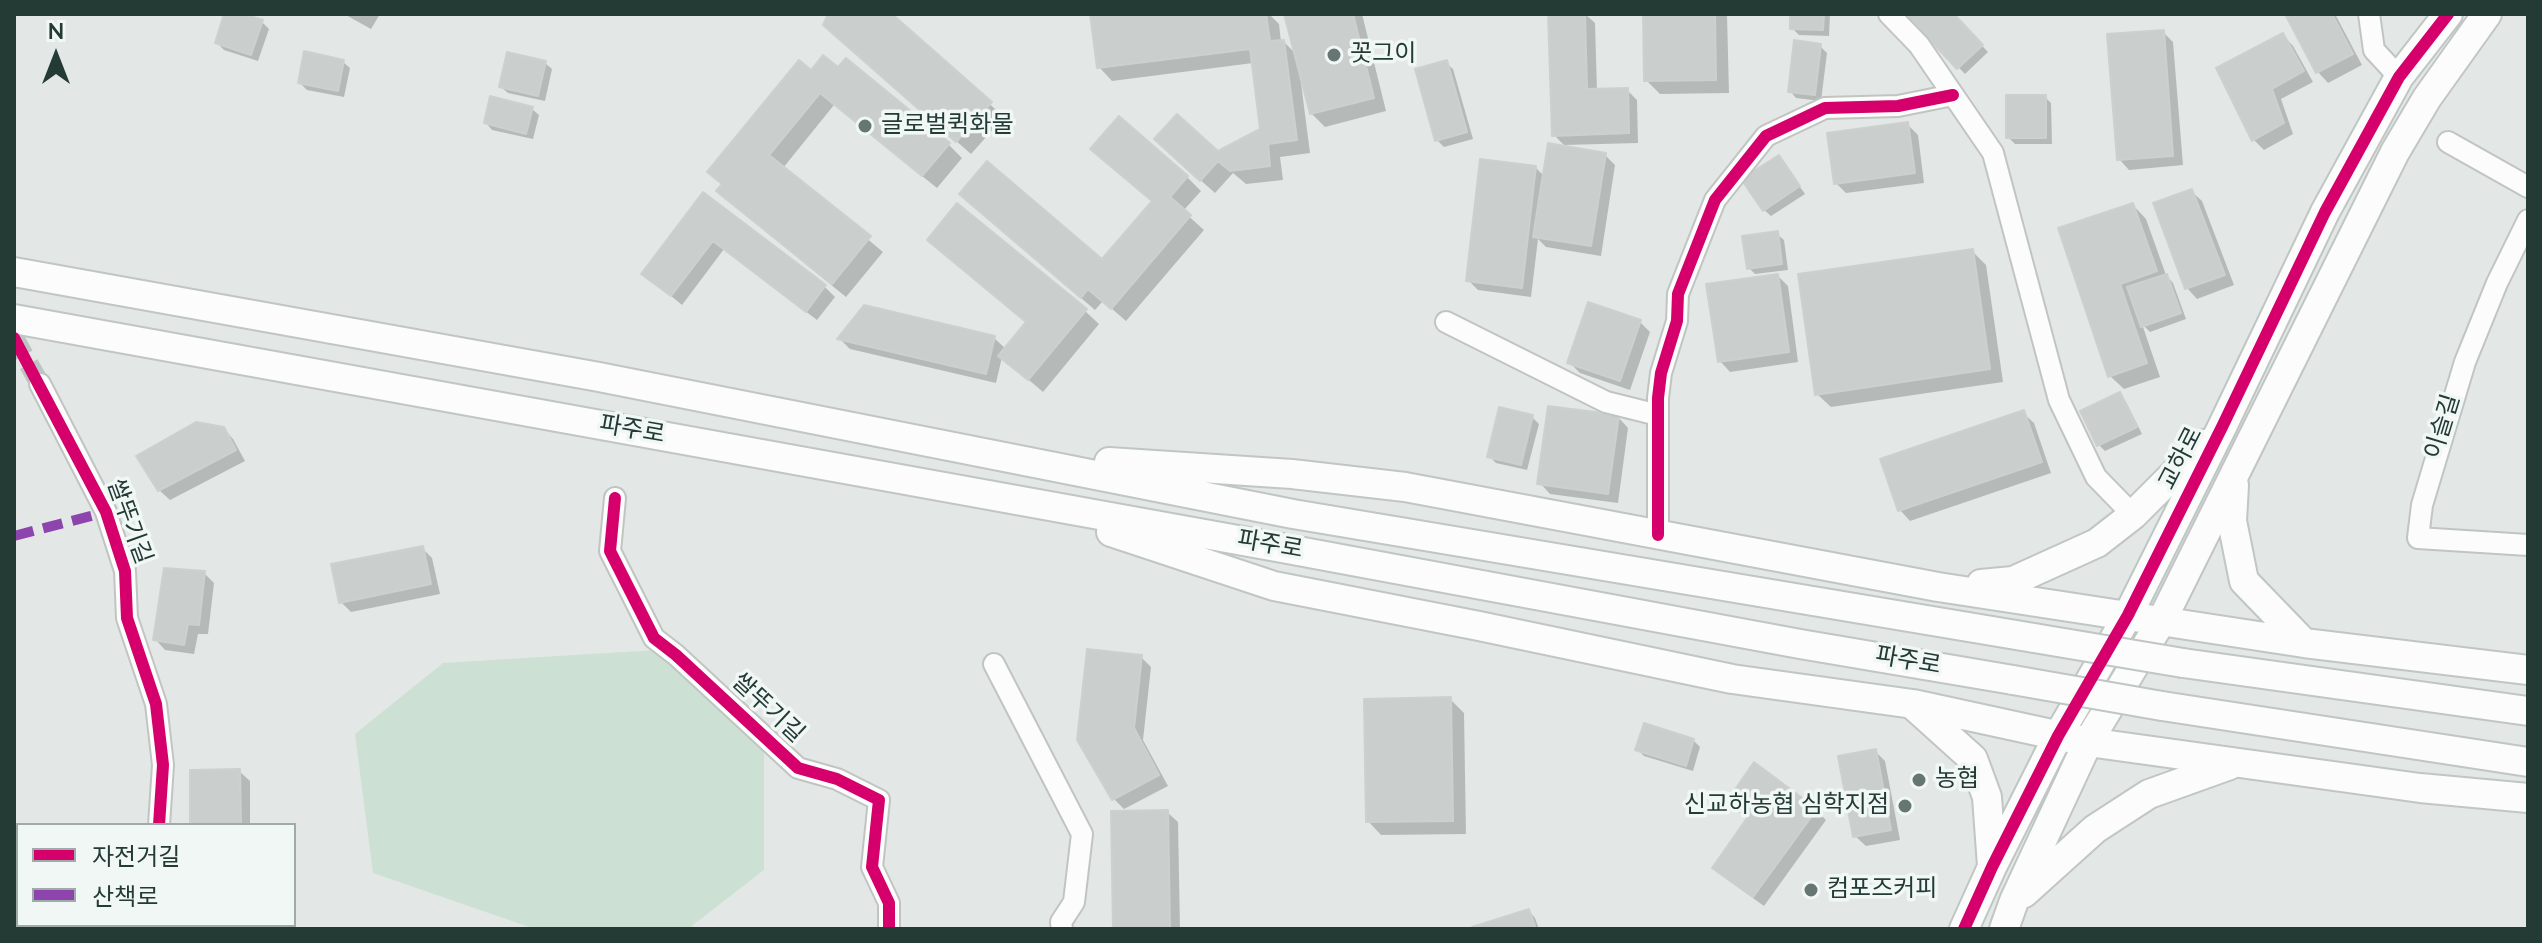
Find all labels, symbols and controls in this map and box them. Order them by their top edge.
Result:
north arrow [16,16,96,96]
text: N [48,17,64,47]
place label: 꼿그이 [1350,41,1416,69]
marker: 꼿그이 [1325,46,1343,64]
place label: 글로벌퀵화물 [881,112,1013,140]
marker: 글로벌퀵화물 [856,117,874,135]
street label: 이슬길 [2421,391,2467,463]
street label: 파주로 [597,411,667,451]
street label: 교하로 [2154,423,2210,495]
street label: 쌀뚜기길 [99,476,157,568]
street label: 파주로 [1235,526,1305,566]
street label: 파주로 [1873,642,1943,682]
street label: 쌀뚜기길 [725,668,809,750]
place label: 농협 [1935,766,1979,794]
marker: 농협 [1910,771,1928,789]
place label: 신교하농협 심학지점 [1684,792,1889,820]
marker: 신교하농협 심학지점 [1896,797,1914,815]
legend [16,823,296,927]
text: 자전거길 [92,841,180,873]
place label: 컴포즈커피 [1827,876,1937,904]
text: 산책로 [92,881,158,913]
marker: 컴포즈커피 [1802,881,1820,899]

